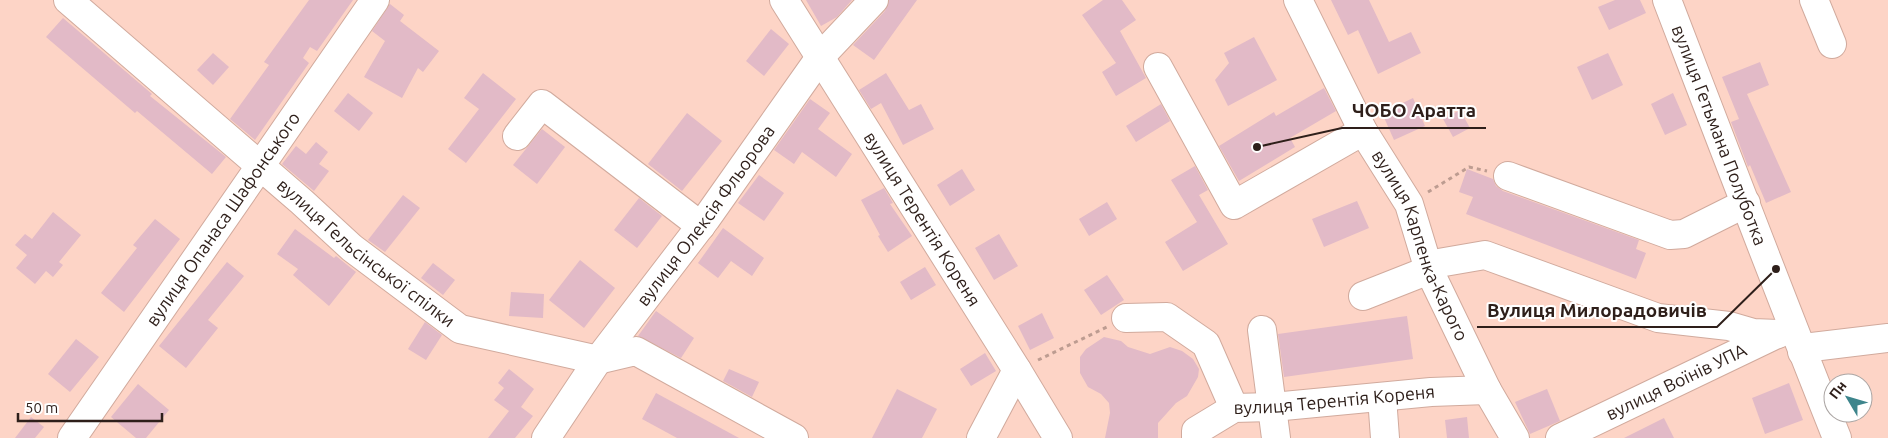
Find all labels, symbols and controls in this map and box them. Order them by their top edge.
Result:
street label: вулиця Гетьмана Полуботка [1669,22,1771,248]
callout: ЧОБО Аратта [1342,94,1486,128]
text: ЧОБО Аратта [1352,99,1476,121]
street label: вулиця Опанаса Шафонського [142,108,303,329]
street label: вулиця Олексія Фльорова [632,121,778,309]
street label: вулиця Терентія Кореня [861,128,985,309]
street label: вулиця Карпенка-Карого [1369,146,1473,344]
street label: вулиця Гельсінської спілки [274,174,459,331]
callout: Вулиця Милорадовичів [1477,293,1717,327]
text: Вулиця Милорадовичів [1487,299,1707,321]
street label: вулиця Воїнів УПА [1602,339,1750,424]
north arrow [1823,373,1873,423]
text: Пн [1826,378,1850,402]
street label: вулиця Терентія Кореня [1233,381,1436,417]
scale bar [18,390,161,422]
text: 50 m [25,399,58,416]

